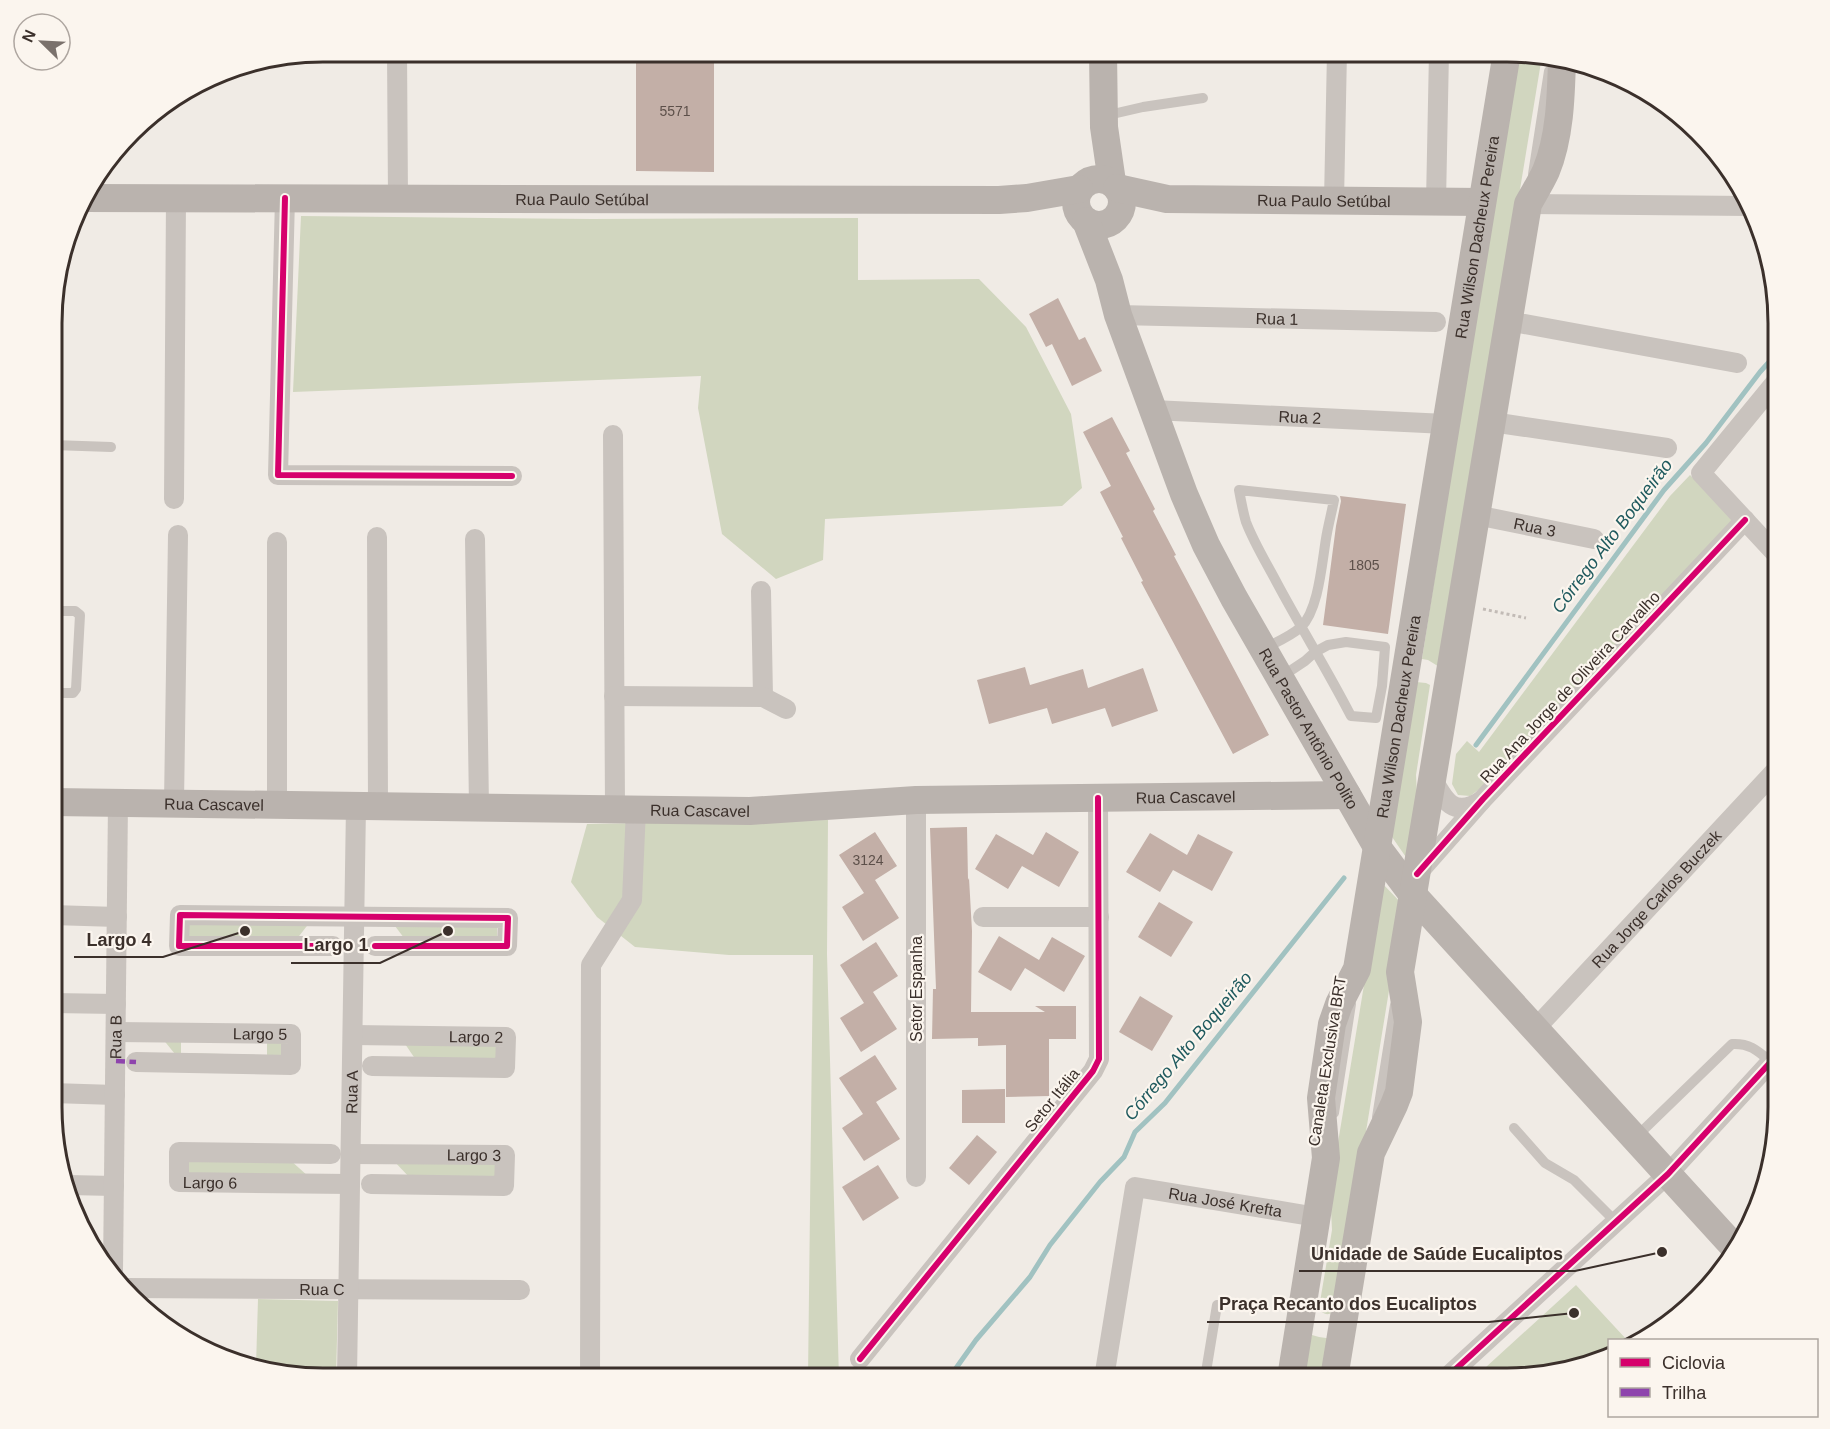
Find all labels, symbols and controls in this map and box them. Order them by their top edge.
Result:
north arrow [12,12,72,72]
text: N [19,27,39,45]
house number: 5571 [659,103,691,119]
street label: Rua Wilson Dacheux Pereira [1452,134,1502,340]
street label: Rua Paulo Setúbal [515,190,649,208]
street label: Rua Paulo Setúbal [1257,191,1391,210]
street label: Rua 1 [1255,310,1299,327]
street label: Rua 2 [1278,408,1322,427]
water label: Córrego Alto Boqueirão [1548,455,1676,617]
street label: Rua 3 [1512,514,1558,540]
house number: 1805 [1348,557,1380,573]
street label: Rua Ana Jorge de Oliveira Carvalho [1477,588,1663,786]
street label: Rua Wilson Dacheux Pereira [1373,614,1423,820]
street label: Rua Pastor Antônio Polito [1256,645,1362,812]
street label: Rua Cascavel [1136,788,1235,806]
street label: Rua Cascavel [164,795,264,813]
street label: Rua Cascavel [650,801,750,819]
street label: Rua Jorge Carlos Buczek [1588,826,1725,971]
house number: 3124 [852,852,884,868]
callout: Largo 4 [74,921,163,957]
callout: Largo 1 [291,927,380,963]
text: Largo 4 [86,930,152,950]
text: Largo 1 [303,935,369,955]
street label: Setor Espanha [908,936,925,1042]
water label: Córrego Alto Boqueirão [1120,968,1256,1124]
street label: Canaleta Exclusiva BRT [1305,974,1349,1147]
street label: Rua B [107,1015,124,1059]
street label: Largo 5 [233,1025,287,1042]
street label: Largo 2 [449,1028,503,1045]
street label: Setor Itália [1021,1065,1083,1135]
street label: Rua A [343,1070,360,1114]
street label: Largo 3 [447,1146,501,1163]
street label: Largo 6 [183,1174,237,1191]
street label: Rua José Krefta [1167,1184,1283,1220]
callout: Unidade de Saúde Eucaliptos [1299,1235,1575,1271]
text: Unidade de Saúde Eucaliptos [1311,1244,1563,1264]
street label: Rua C [299,1280,345,1298]
callout: Praça Recanto dos Eucaliptos [1207,1286,1489,1322]
text: Praça Recanto dos Eucaliptos [1219,1294,1477,1314]
legend [1608,1339,1818,1417]
text: Ciclovia [1662,1353,1726,1373]
text: Trilha [1662,1383,1707,1403]

